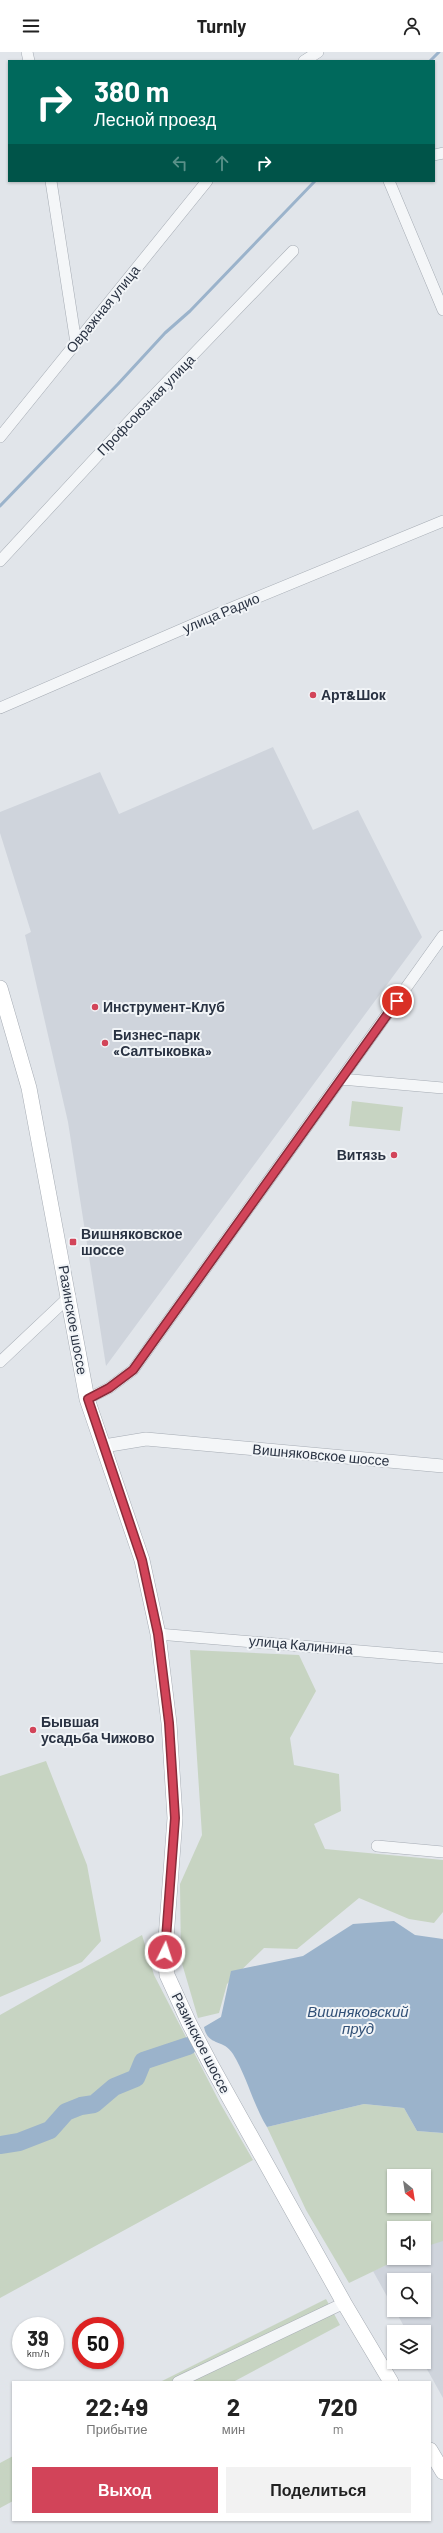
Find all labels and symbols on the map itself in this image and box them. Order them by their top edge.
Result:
street label: Овражная улица [62,261,143,356]
street label: Профсоюзная улица [93,351,198,459]
street label: улица Радио [180,589,262,636]
place label: Арт&Шок [321,686,387,703]
marker: Арт&Шок [308,690,318,700]
pin [380,984,414,1018]
place label: Инструмент-Клуб [103,998,225,1015]
marker: Инструмент-Клуб [90,1002,100,1012]
place label: Бизнес-парк «Салтыковка» [113,1026,212,1059]
marker: Бизнес-парк «Салтыковка» [100,1038,110,1048]
place label: Витязь [337,1146,386,1163]
marker: Витязь [389,1150,399,1160]
place label: Вишняковское шоссе [81,1225,183,1258]
marker: Вишняковское шоссе [68,1237,78,1247]
street label: Разинское шоссе [55,1264,92,1376]
street label: Вишняковское шоссе [252,1440,390,1469]
street label: улица Калинина [248,1631,354,1658]
place label: Бывшая усадьба Чижово [41,1713,154,1746]
marker: Бывшая усадьба Чижово [28,1725,38,1735]
position arrow [144,1931,186,1973]
street label: Разинское шоссе [169,1989,234,2096]
water label: Вишняковский пруд [307,2002,409,2037]
north arrow [387,2169,431,2213]
speed limit sign: 50 [72,2317,124,2369]

